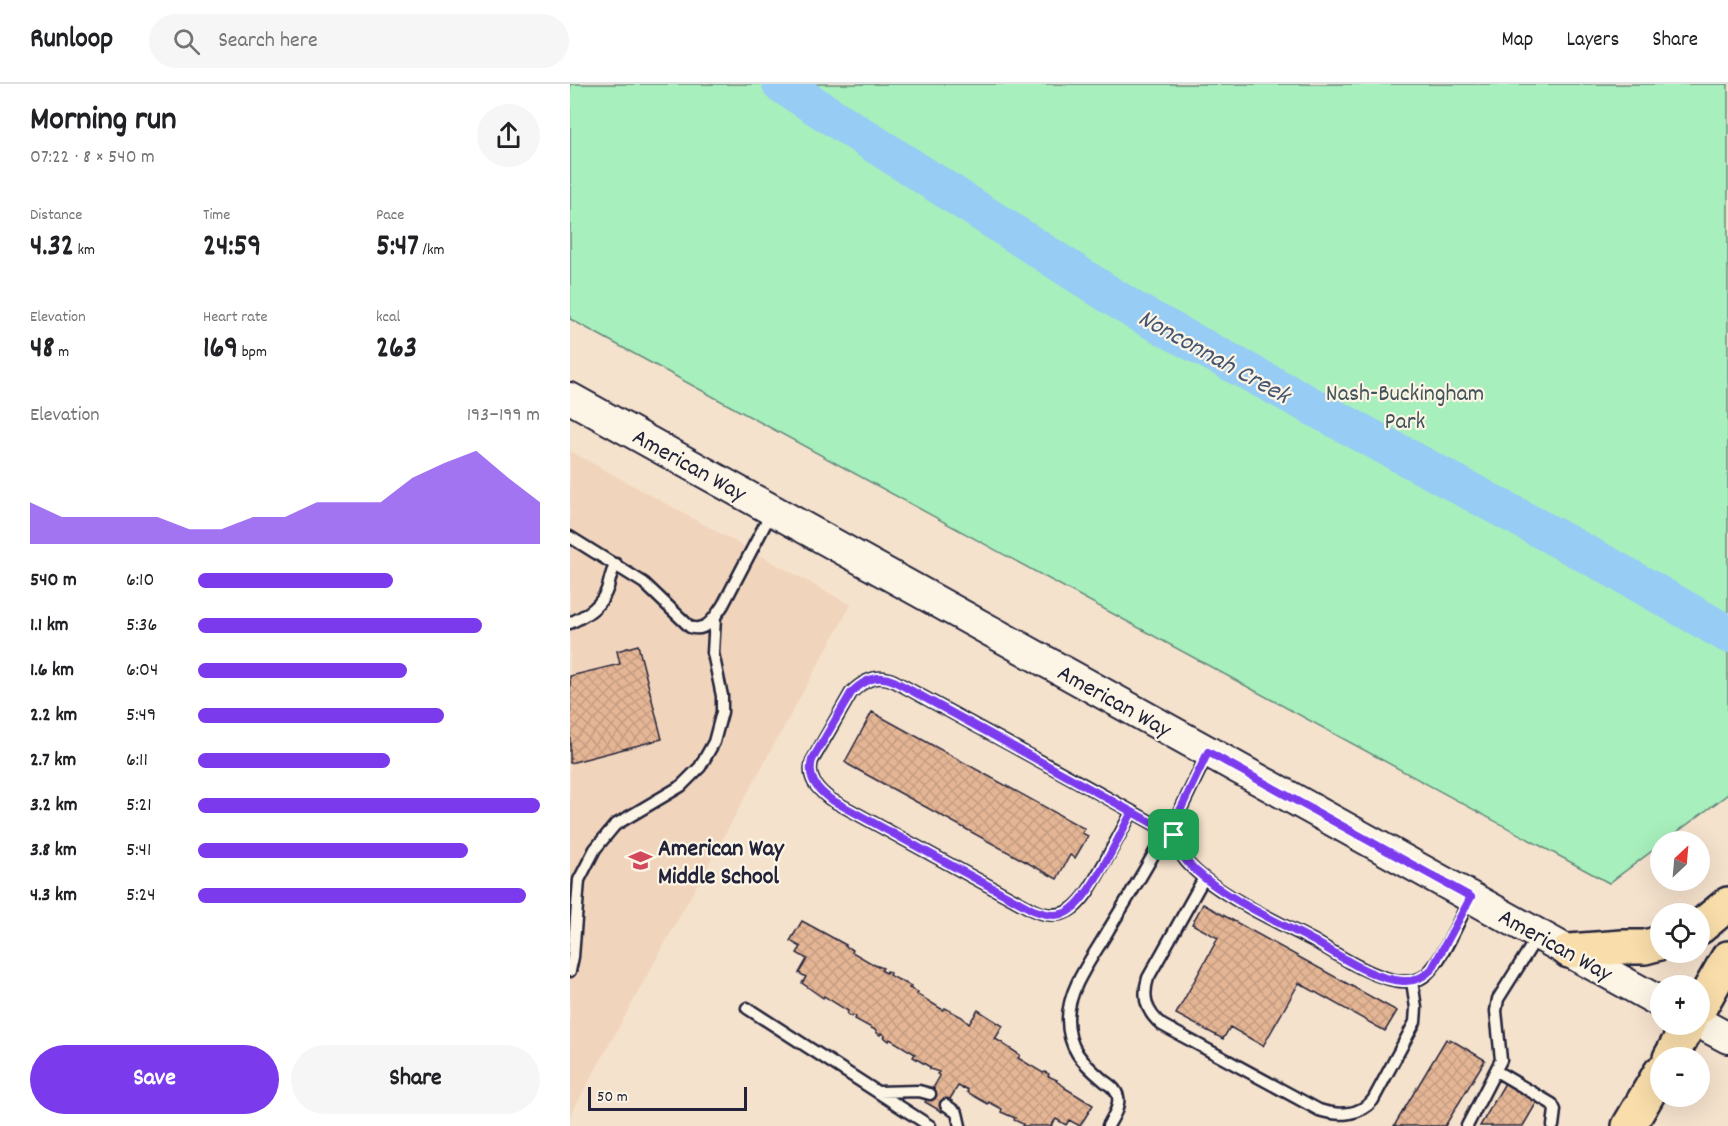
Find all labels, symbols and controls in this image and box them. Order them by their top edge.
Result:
search box [149,14,569,68]
text: Runloop [30,21,113,61]
icon: search [170,25,203,58]
text: Search here [218,26,318,57]
text: Map [1502,26,1533,56]
text: Layers [1566,26,1619,56]
text: Share [1652,26,1698,56]
text: Morning run [30,98,177,145]
button: share [477,104,540,167]
text: 07:22 · 8 × 540 m [30,144,155,172]
text: Distance [30,204,82,227]
text: Time [203,204,230,227]
text: Pace [376,204,404,227]
text: 4.32 [30,227,74,270]
text: 24:59 [203,227,261,270]
text: 5:47 [376,227,419,270]
text: km [74,239,95,262]
text: /km [419,239,445,262]
water label: Nonconnah Creek [1131,301,1298,416]
text: Elevation [30,306,86,329]
text: Heart rate [203,306,268,329]
text: kcal [376,306,400,329]
text: 48 [30,329,54,372]
text: 169 [203,329,238,372]
text: 263 [376,329,417,372]
text: m [54,341,69,364]
text: bpm [238,341,267,364]
park label: Nash-Buckingham Park [1326,378,1484,440]
text: Elevation [30,402,100,430]
text: 193–199 m [467,402,540,430]
street label: American Way [625,421,753,513]
text: 540 m [30,567,77,595]
text: 6:10 [126,567,154,595]
text: 1.1 km [30,612,69,640]
text: 5:36 [126,612,157,640]
text: 1.6 km [30,657,74,685]
text: 6:04 [126,657,158,685]
street label: American Way [1050,657,1178,749]
text: 2.2 km [30,702,77,730]
text: 5:49 [126,702,156,730]
text: 2.7 km [30,747,76,775]
text: 6:11 [126,747,148,775]
text: 3.2 km [30,792,77,820]
text: 5:21 [126,792,152,820]
pin [1148,809,1199,860]
icon: arrive [1157,818,1190,851]
north arrow [1650,831,1710,891]
map controls [1650,831,1710,1107]
place label: American Way Middle School [658,833,785,895]
text: 3.8 km [30,837,77,865]
text: 5:41 [126,837,151,865]
school or university icon: American Way Middle School [627,848,653,874]
text: 4.3 km [30,882,77,910]
text: 5:24 [126,882,156,910]
street label: American Way [1491,901,1619,993]
button: locate [1650,903,1710,963]
button: + [1650,975,1710,1035]
button: Save [30,1045,279,1114]
button: Share [291,1045,540,1114]
button: − [1650,1047,1710,1107]
scale bar [588,1084,747,1112]
text: 50 m [597,1086,628,1109]

